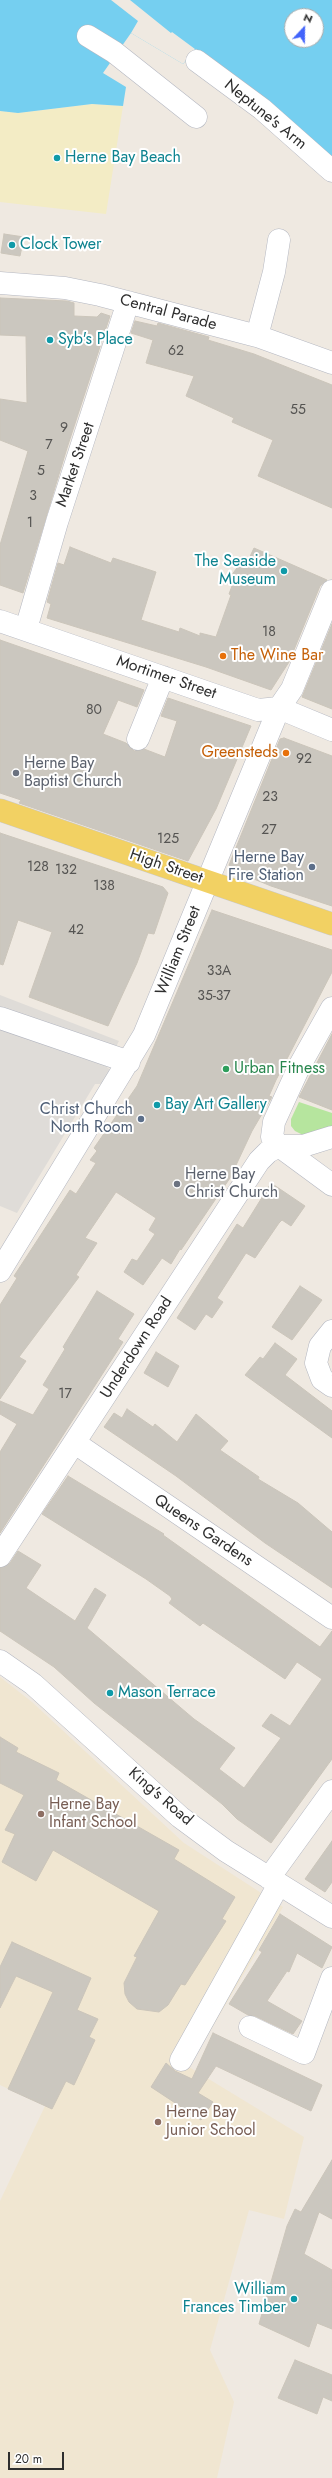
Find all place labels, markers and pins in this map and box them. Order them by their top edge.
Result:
place label: Herne Bay Beach [65,148,181,168]
marker: Herne Bay Beach [52,153,62,163]
place label: Clock Tower [20,235,102,255]
marker: Clock Tower [7,240,17,250]
place label: Syb's Place [58,330,133,350]
marker: Syb's Place [45,335,55,345]
place label: The Seaside Museum [194,552,276,590]
marker: The Seaside Museum [279,566,289,576]
place label: The Wine Bar [231,646,323,666]
marker: The Wine Bar [218,651,228,661]
place label: Greensteds [201,743,278,763]
marker: Greensteds [281,748,291,758]
place label: Herne Bay Baptist Church [24,754,122,792]
marker: Herne Bay Baptist Church [11,768,21,778]
place label: Herne Bay Fire Station [228,848,304,886]
marker: Herne Bay Fire Station [307,862,317,872]
place label: Urban Fitness [234,1059,325,1079]
marker: Urban Fitness [221,1064,231,1074]
place label: Bay Art Gallery [165,1095,267,1115]
place label: Christ Church North Room [40,1100,133,1138]
marker: Bay Art Gallery [152,1100,162,1110]
marker: Christ Church North Room [136,1114,146,1124]
place label: Herne Bay Christ Church [185,1165,278,1203]
marker: Herne Bay Christ Church [172,1179,182,1189]
place label: Mason Terrace [118,1683,216,1703]
marker: Mason Terrace [105,1688,115,1698]
place label: Herne Bay Infant School [49,1795,137,1833]
marker: Herne Bay Infant School [36,1809,46,1819]
place label: Herne Bay Junior School [166,2103,256,2141]
marker: Herne Bay Junior School [153,2117,163,2127]
place label: William Frances Timber [183,2280,286,2318]
marker: William Frances Timber [289,2294,299,2304]

